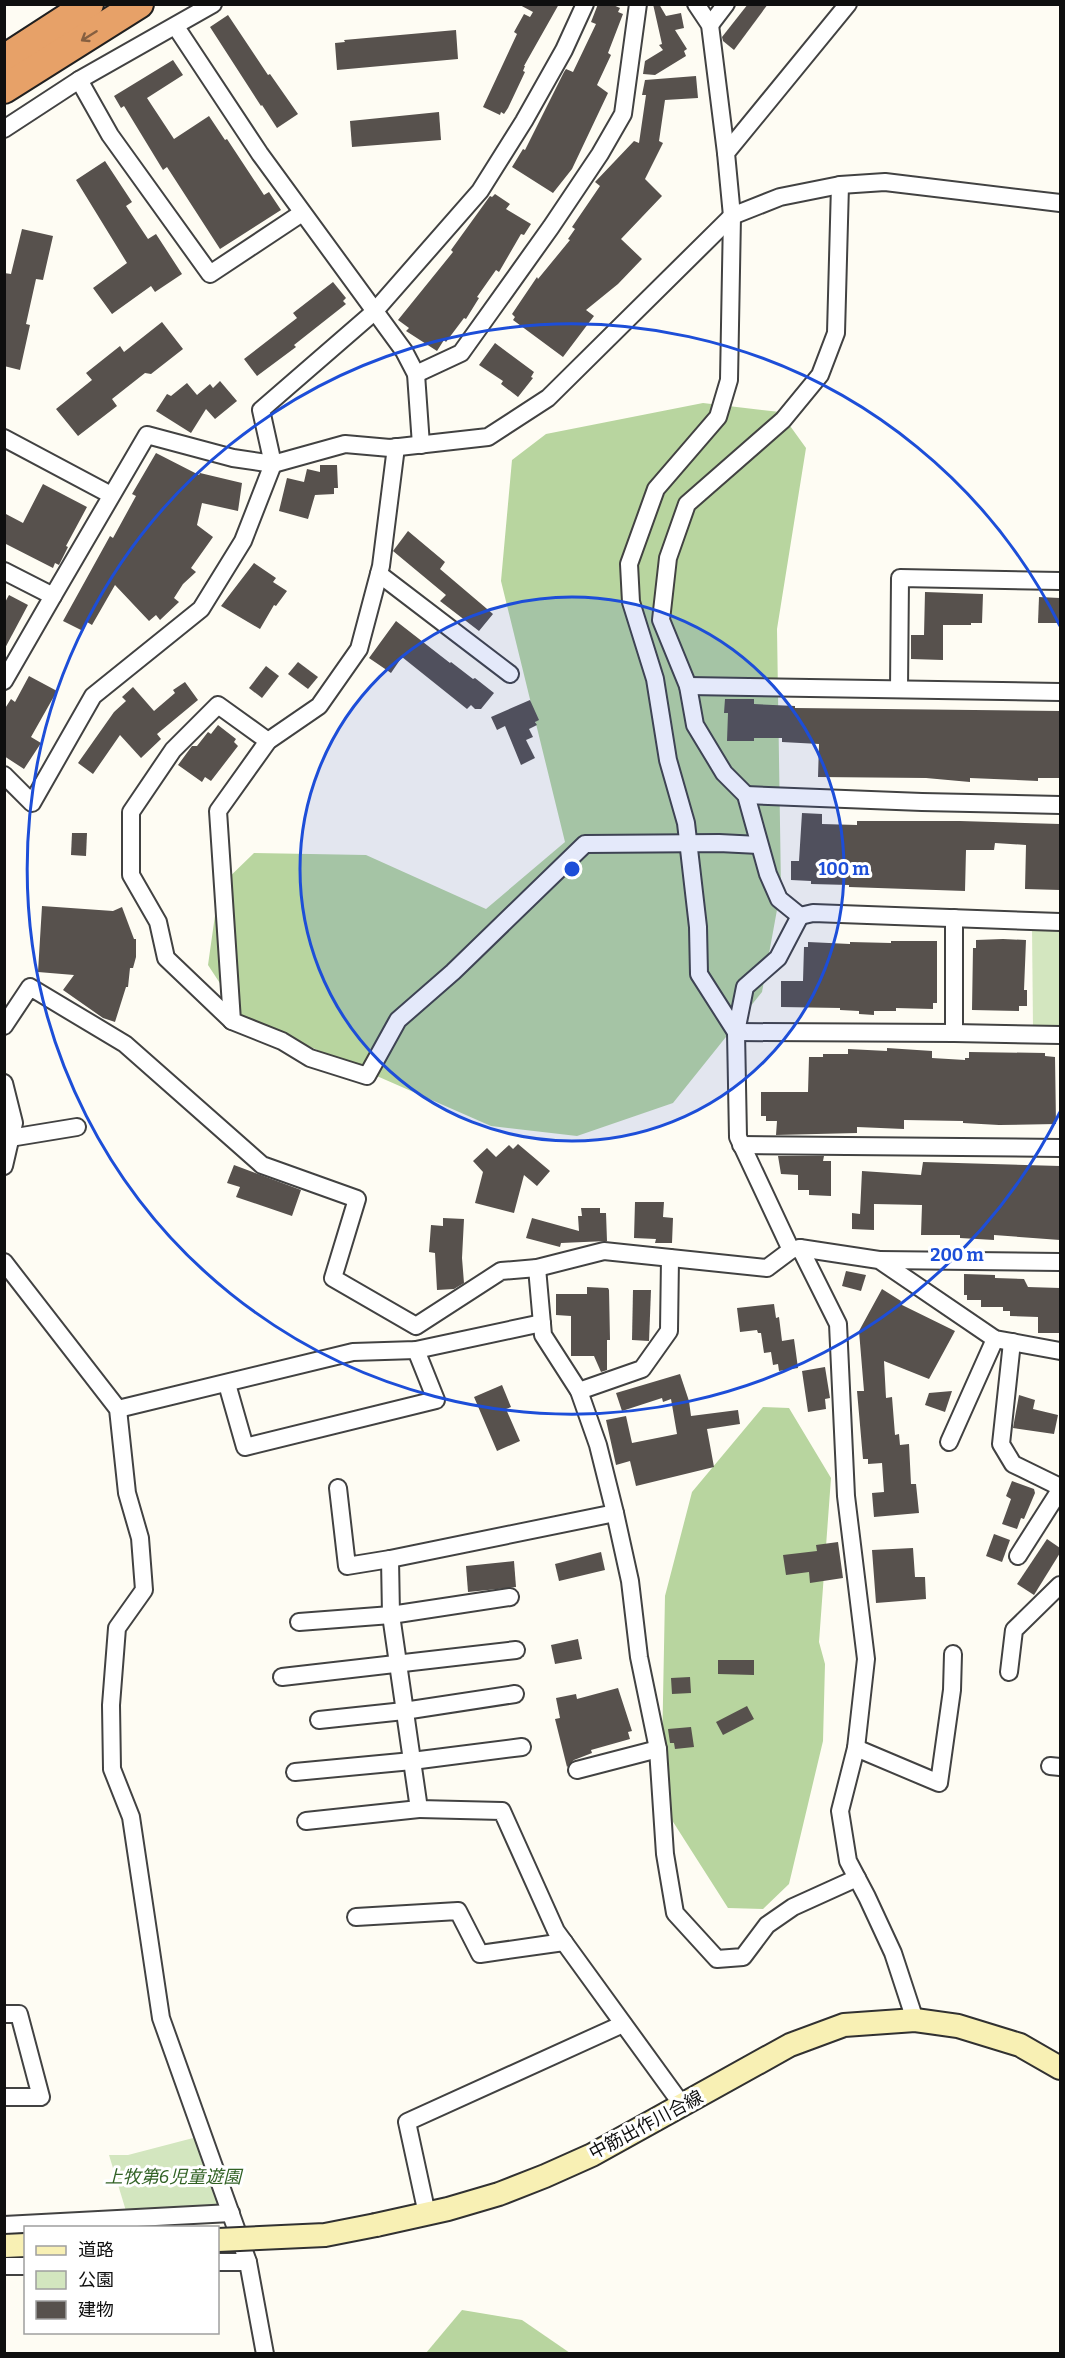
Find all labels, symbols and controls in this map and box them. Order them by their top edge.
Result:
one-way arrow [81,30,98,42]
text: 100 m [818,858,870,880]
centre of rings [562,859,582,879]
text: 200 m [930,1244,984,1266]
street label: 中筋出作川合線 [585,2086,707,2164]
park label: 上牧第6児童遊園 [105,2166,244,2188]
legend [24,2226,219,2334]
text: 道路 [78,2239,114,2261]
text: 公園 [78,2269,114,2291]
text: 建物 [78,2299,114,2321]

